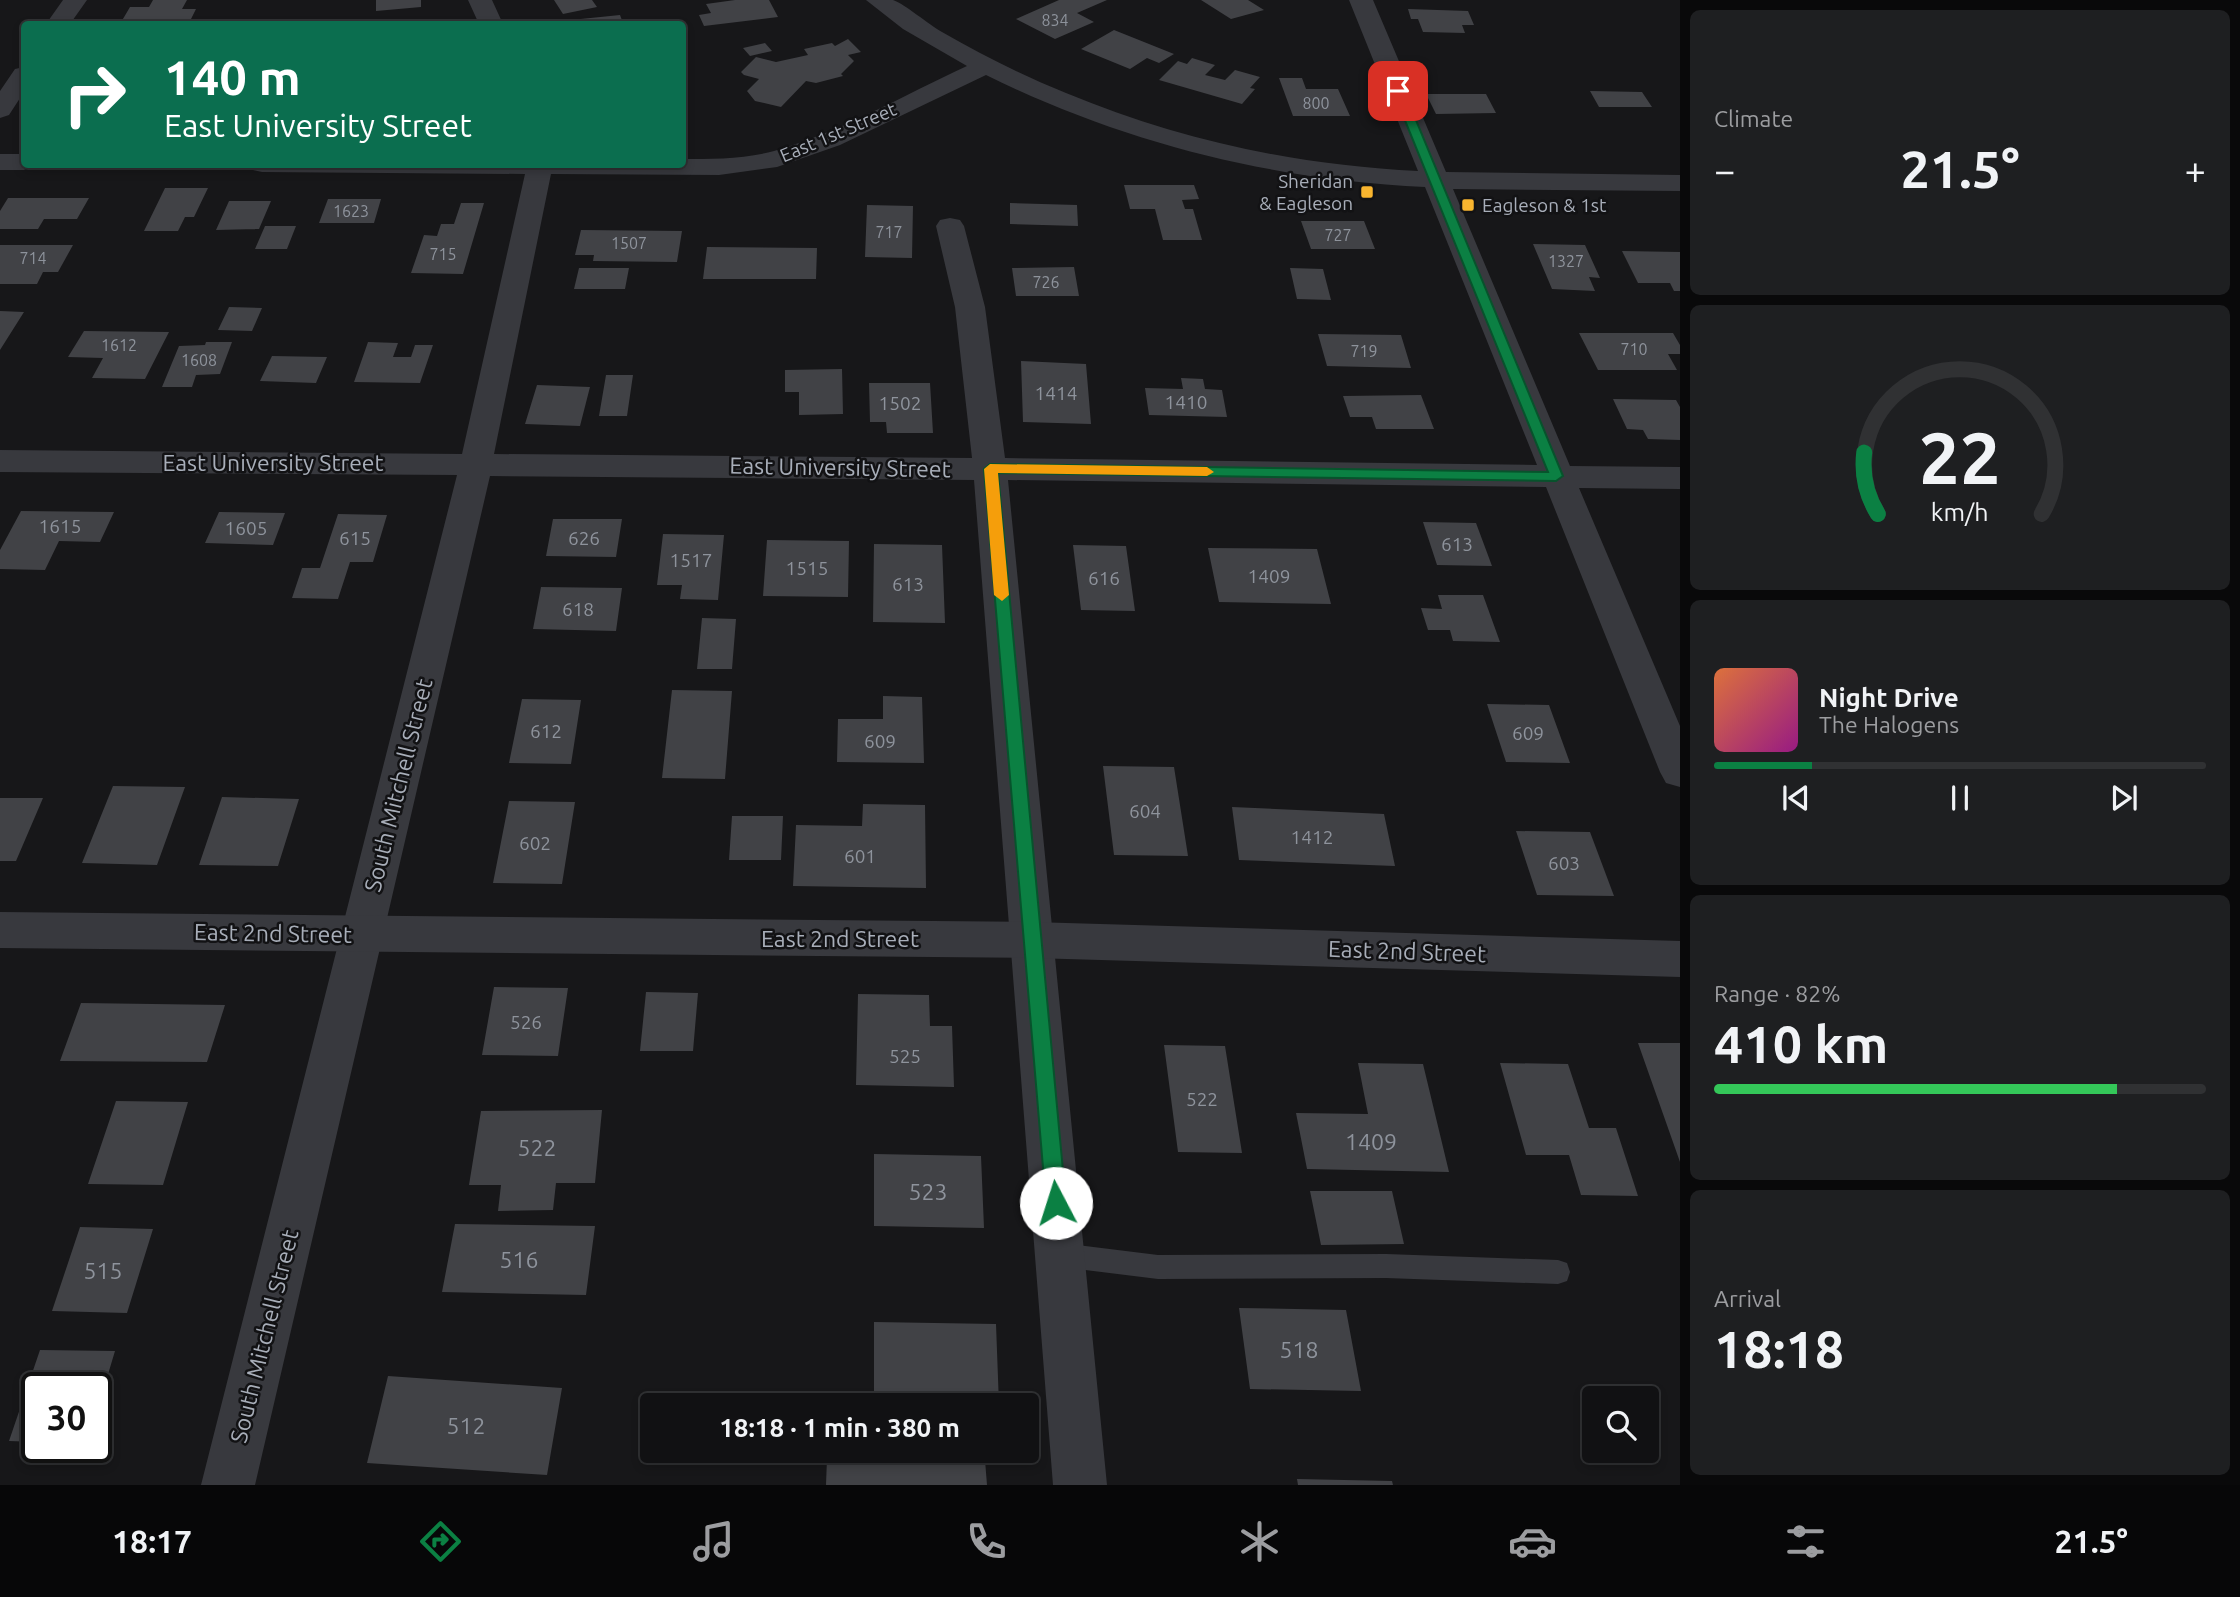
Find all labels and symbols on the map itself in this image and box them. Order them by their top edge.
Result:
house number: 834 [1041,11,1069,29]
pin [1368,61,1428,121]
house number: 800 [1302,94,1330,112]
street label: East 1st Street [776,97,900,166]
place label: Sheridan & Eagleson [1259,170,1353,214]
marker: Sheridan & Eagleson [1359,184,1375,200]
place label: Eagleson & 1st [1482,194,1607,216]
marker: Eagleson & 1st [1460,197,1476,213]
house number: 1623 [333,202,369,220]
house number: 717 [875,223,903,241]
house number: 727 [1324,226,1352,244]
house number: 1507 [611,234,647,252]
house number: 715 [429,245,457,263]
house number: 714 [19,249,47,267]
house number: 1327 [1548,252,1584,270]
house number: 726 [1032,273,1060,291]
house number: 1612 [101,336,137,354]
house number: 710 [1620,340,1648,358]
house number: 719 [1350,342,1378,360]
house number: 1608 [181,351,217,369]
house number: 1414 [1035,382,1077,404]
house number: 1410 [1165,391,1207,413]
house number: 1502 [879,392,921,414]
street label: East University Street [162,450,384,475]
street label: East University Street [729,453,951,481]
house number: 1615 [39,515,81,537]
house number: 1605 [225,517,267,539]
house number: 615 [339,527,371,549]
house number: 626 [568,527,600,549]
house number: 613 [1441,533,1473,555]
house number: 1517 [670,549,712,571]
house number: 1515 [786,557,828,579]
house number: 1409 [1248,565,1290,587]
house number: 616 [1088,567,1120,589]
house number: 613 [892,573,924,595]
house number: 618 [562,598,594,620]
street label: South Mitchell Street [359,676,437,894]
house number: 612 [530,720,562,742]
house number: 609 [1512,722,1544,744]
house number: 609 [864,730,896,752]
house number: 604 [1129,800,1161,822]
house number: 1412 [1291,826,1333,848]
house number: 602 [519,832,551,854]
house number: 601 [844,845,876,867]
house number: 603 [1548,852,1580,874]
street label: East 2nd Street [194,919,352,947]
street label: East 2nd Street [761,926,919,951]
street label: East 2nd Street [1328,936,1486,966]
house number: 526 [510,1011,542,1033]
house number: 525 [889,1045,921,1067]
house number: 522 [1186,1088,1218,1110]
house number: 1409 [1345,1129,1397,1154]
house number: 522 [518,1135,556,1160]
position arrow [1019,1166,1093,1240]
house number: 523 [909,1179,947,1204]
street label: South Mitchell Street [225,1227,303,1445]
house number: 516 [500,1247,538,1272]
house number: 515 [84,1258,122,1283]
house number: 518 [1280,1337,1318,1362]
speed limit sign: 30 [21,1372,112,1463]
house number: 512 [447,1413,485,1438]

